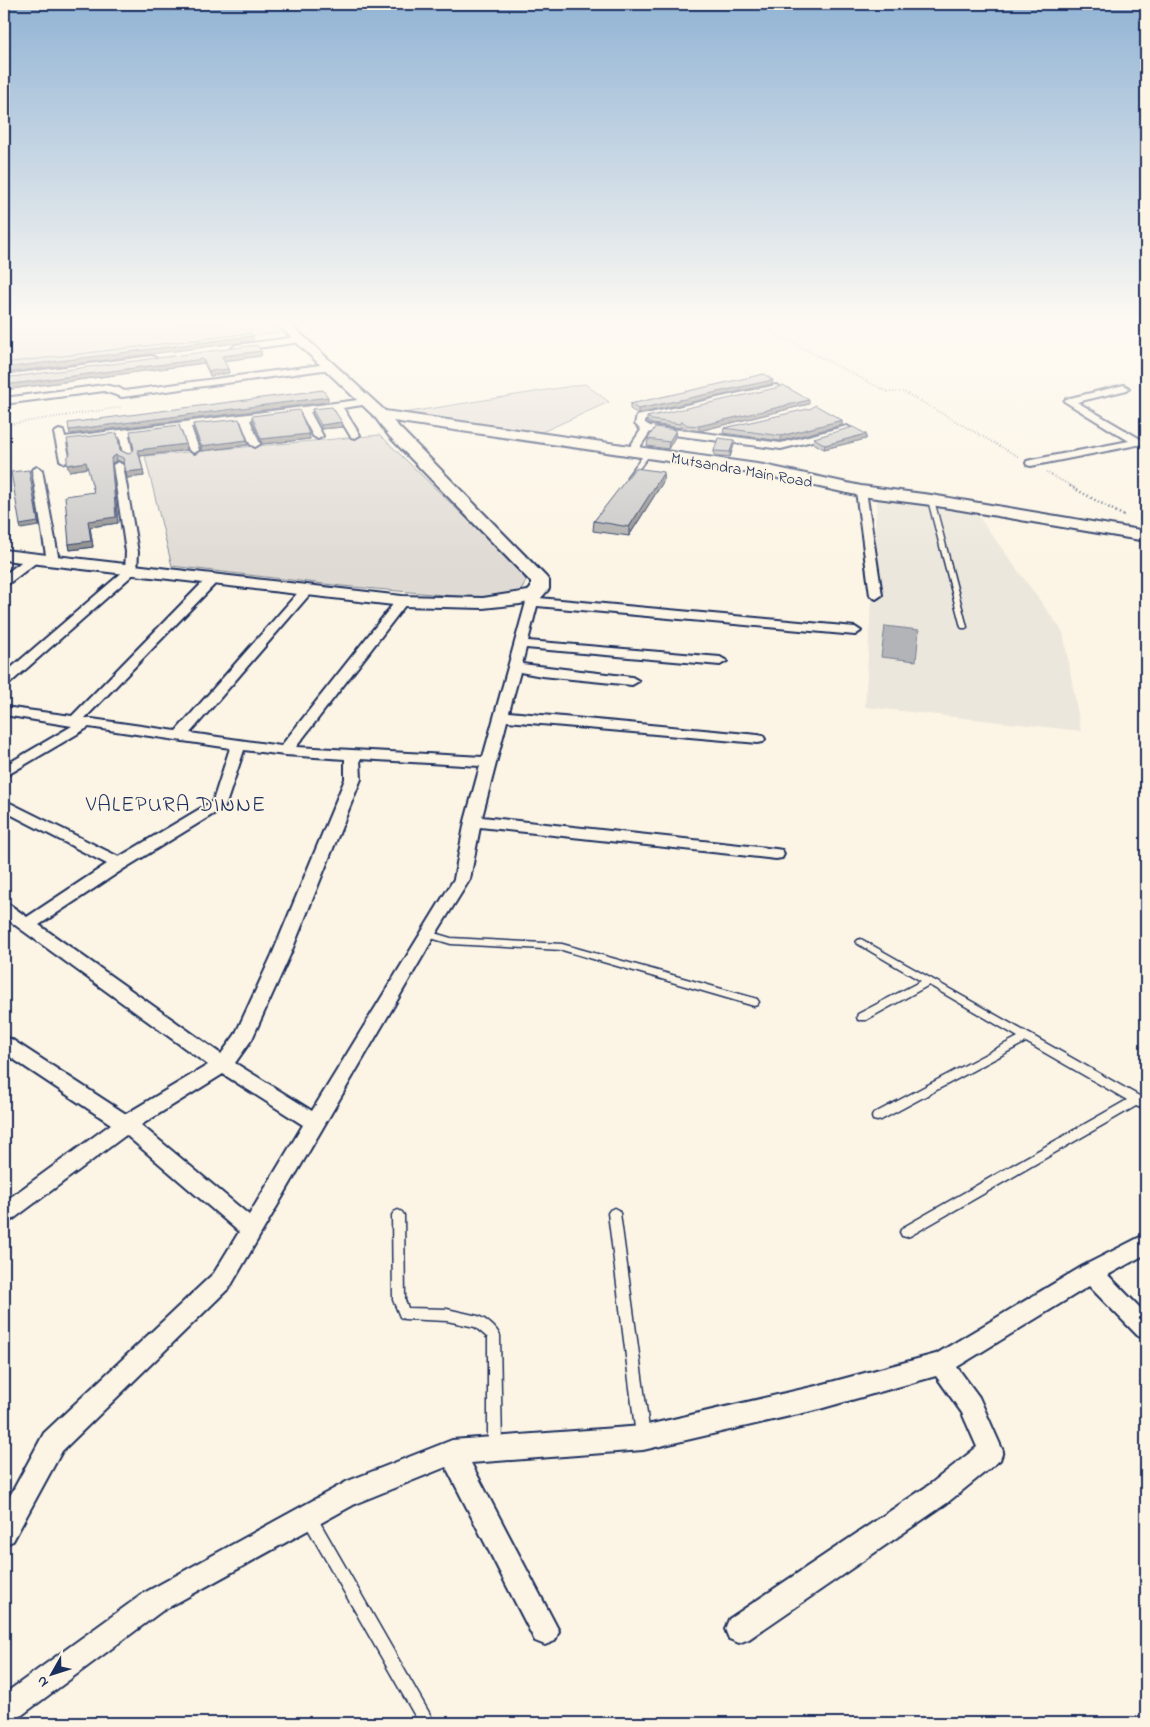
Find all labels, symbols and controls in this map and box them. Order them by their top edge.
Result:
street label: Mutsandra Main Road [669,447,814,495]
district label: VALEPURA DINNE [85,790,266,822]
north arrow [28,1650,78,1700]
text: N [32,1671,54,1692]

